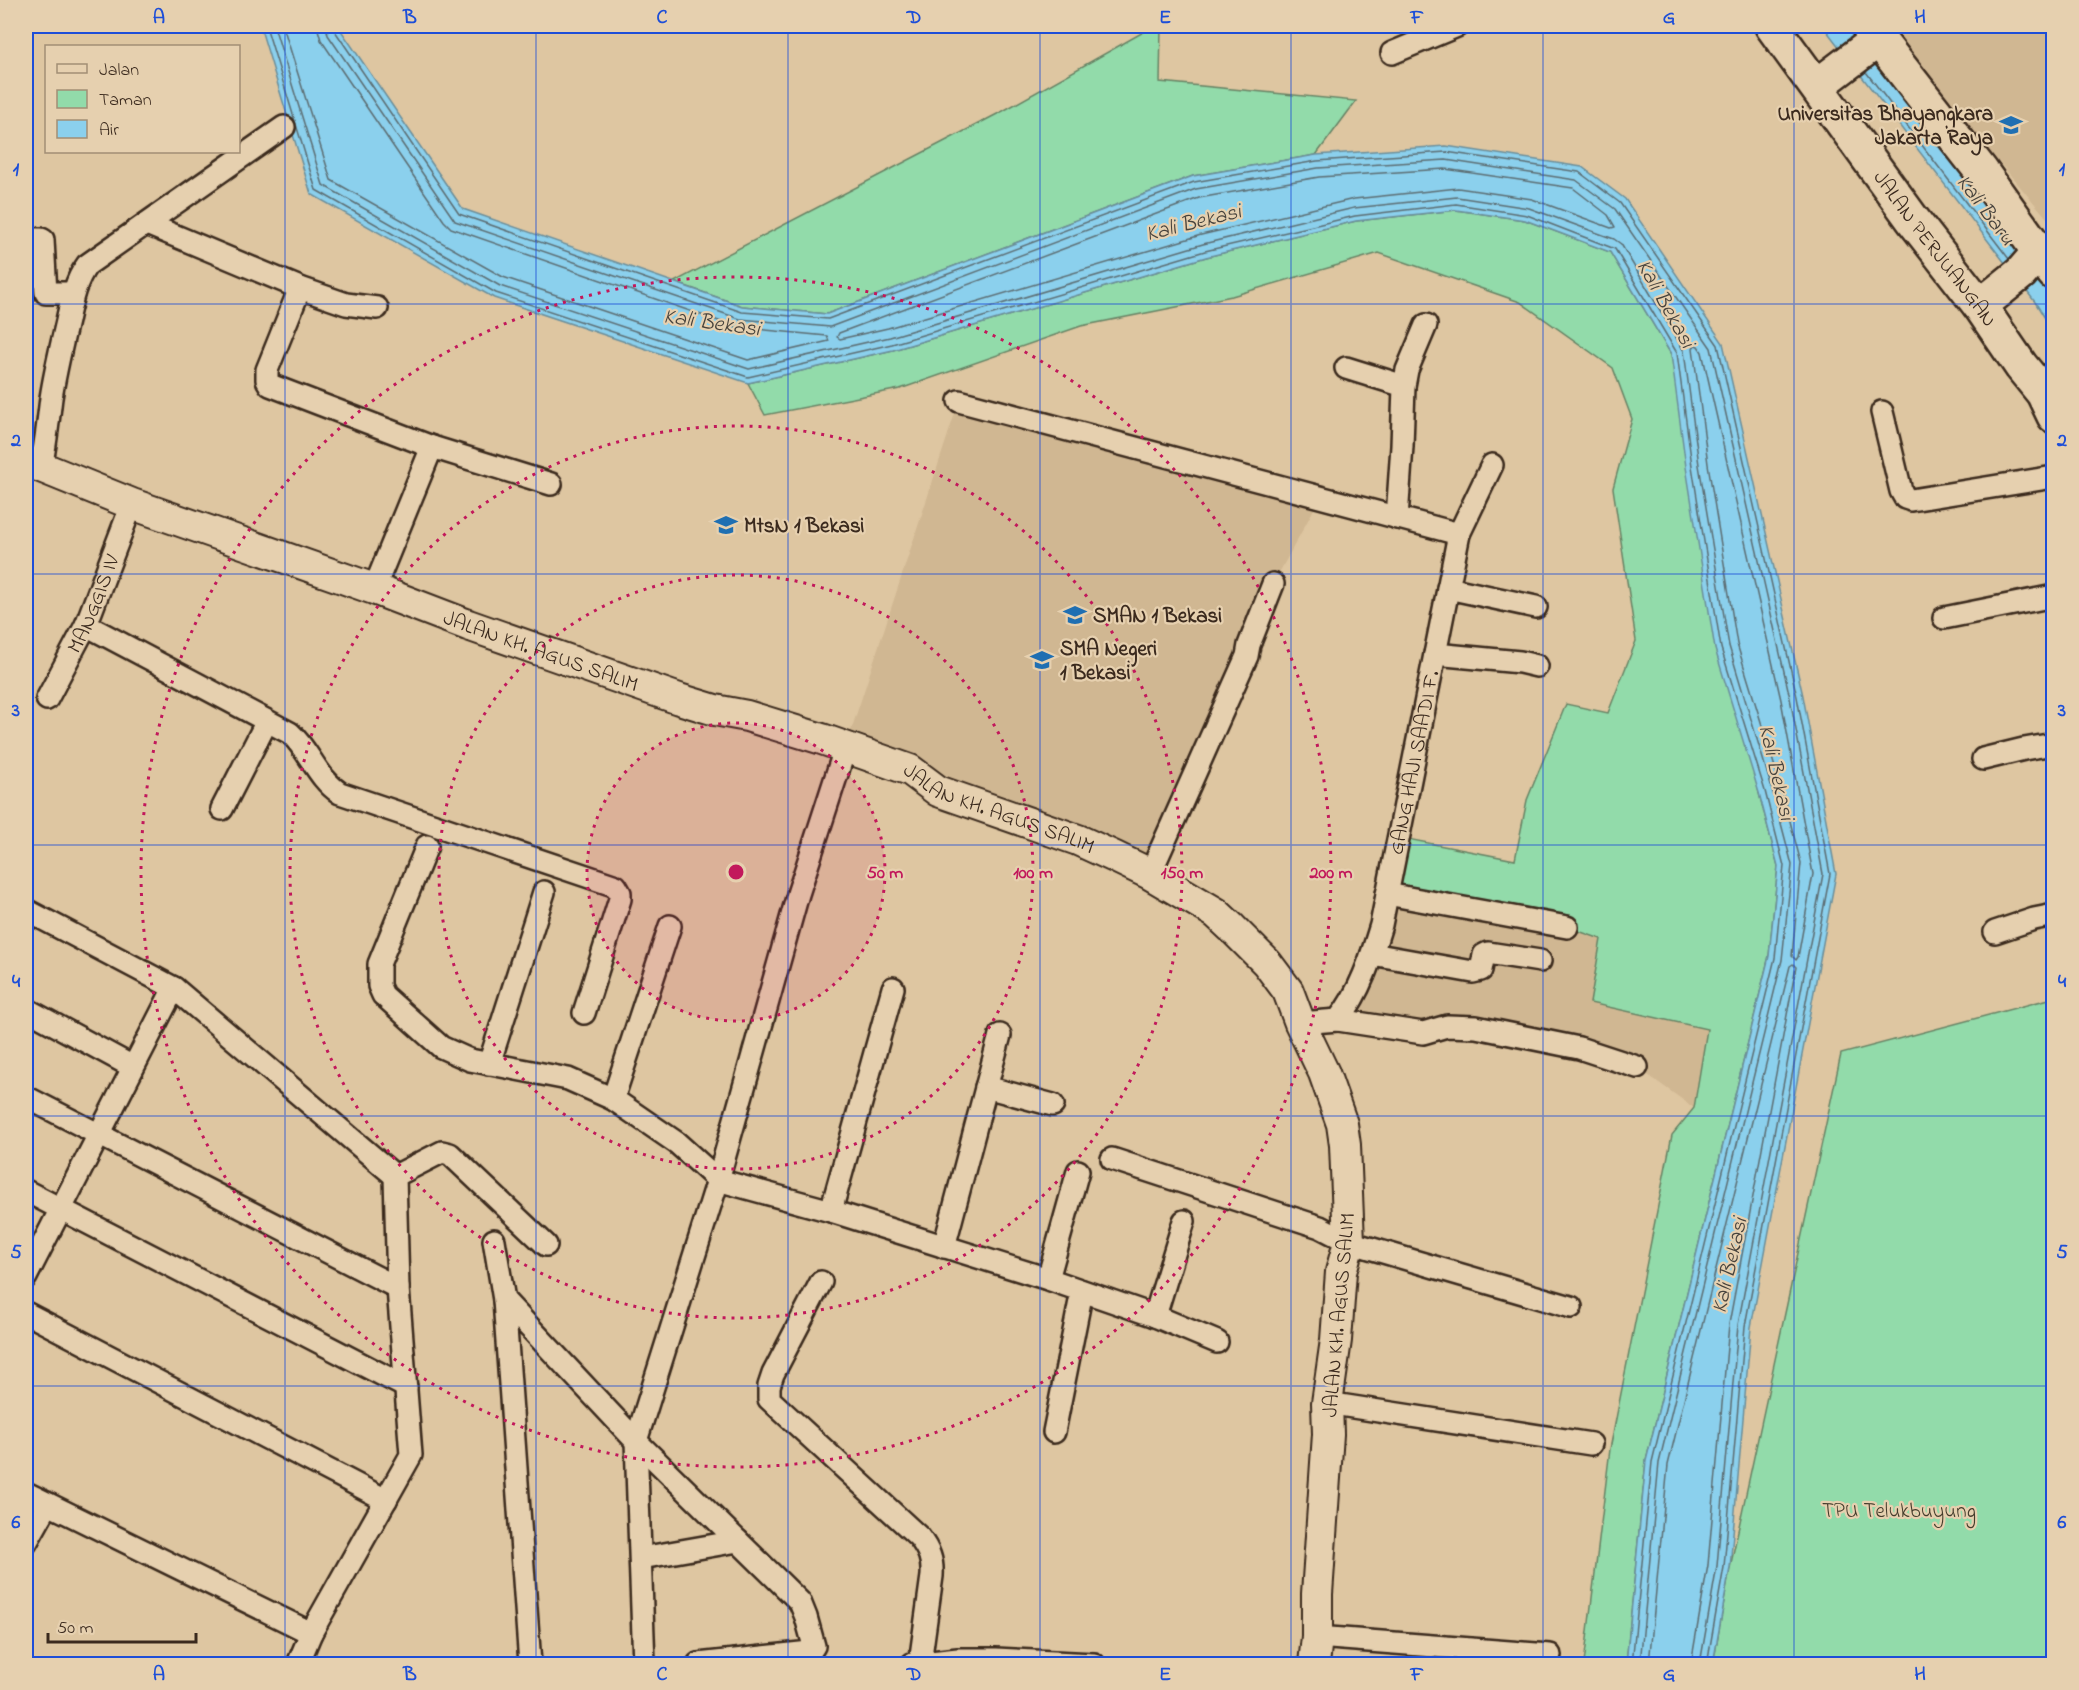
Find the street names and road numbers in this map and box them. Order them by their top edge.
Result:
street label: JALAN PERJUANGAN [1865,165,2003,334]
street label: MANGGIS IV [61,551,128,659]
street label: JALAN KH. AGUS SALIM [438,604,642,701]
street label: GANG HAJI SAADI F. [1382,668,1448,857]
street label: JALAN KH. AGUS SALIM [896,757,1099,863]
street label: JALAN KH. AGUS SALIM [1316,1212,1364,1419]

